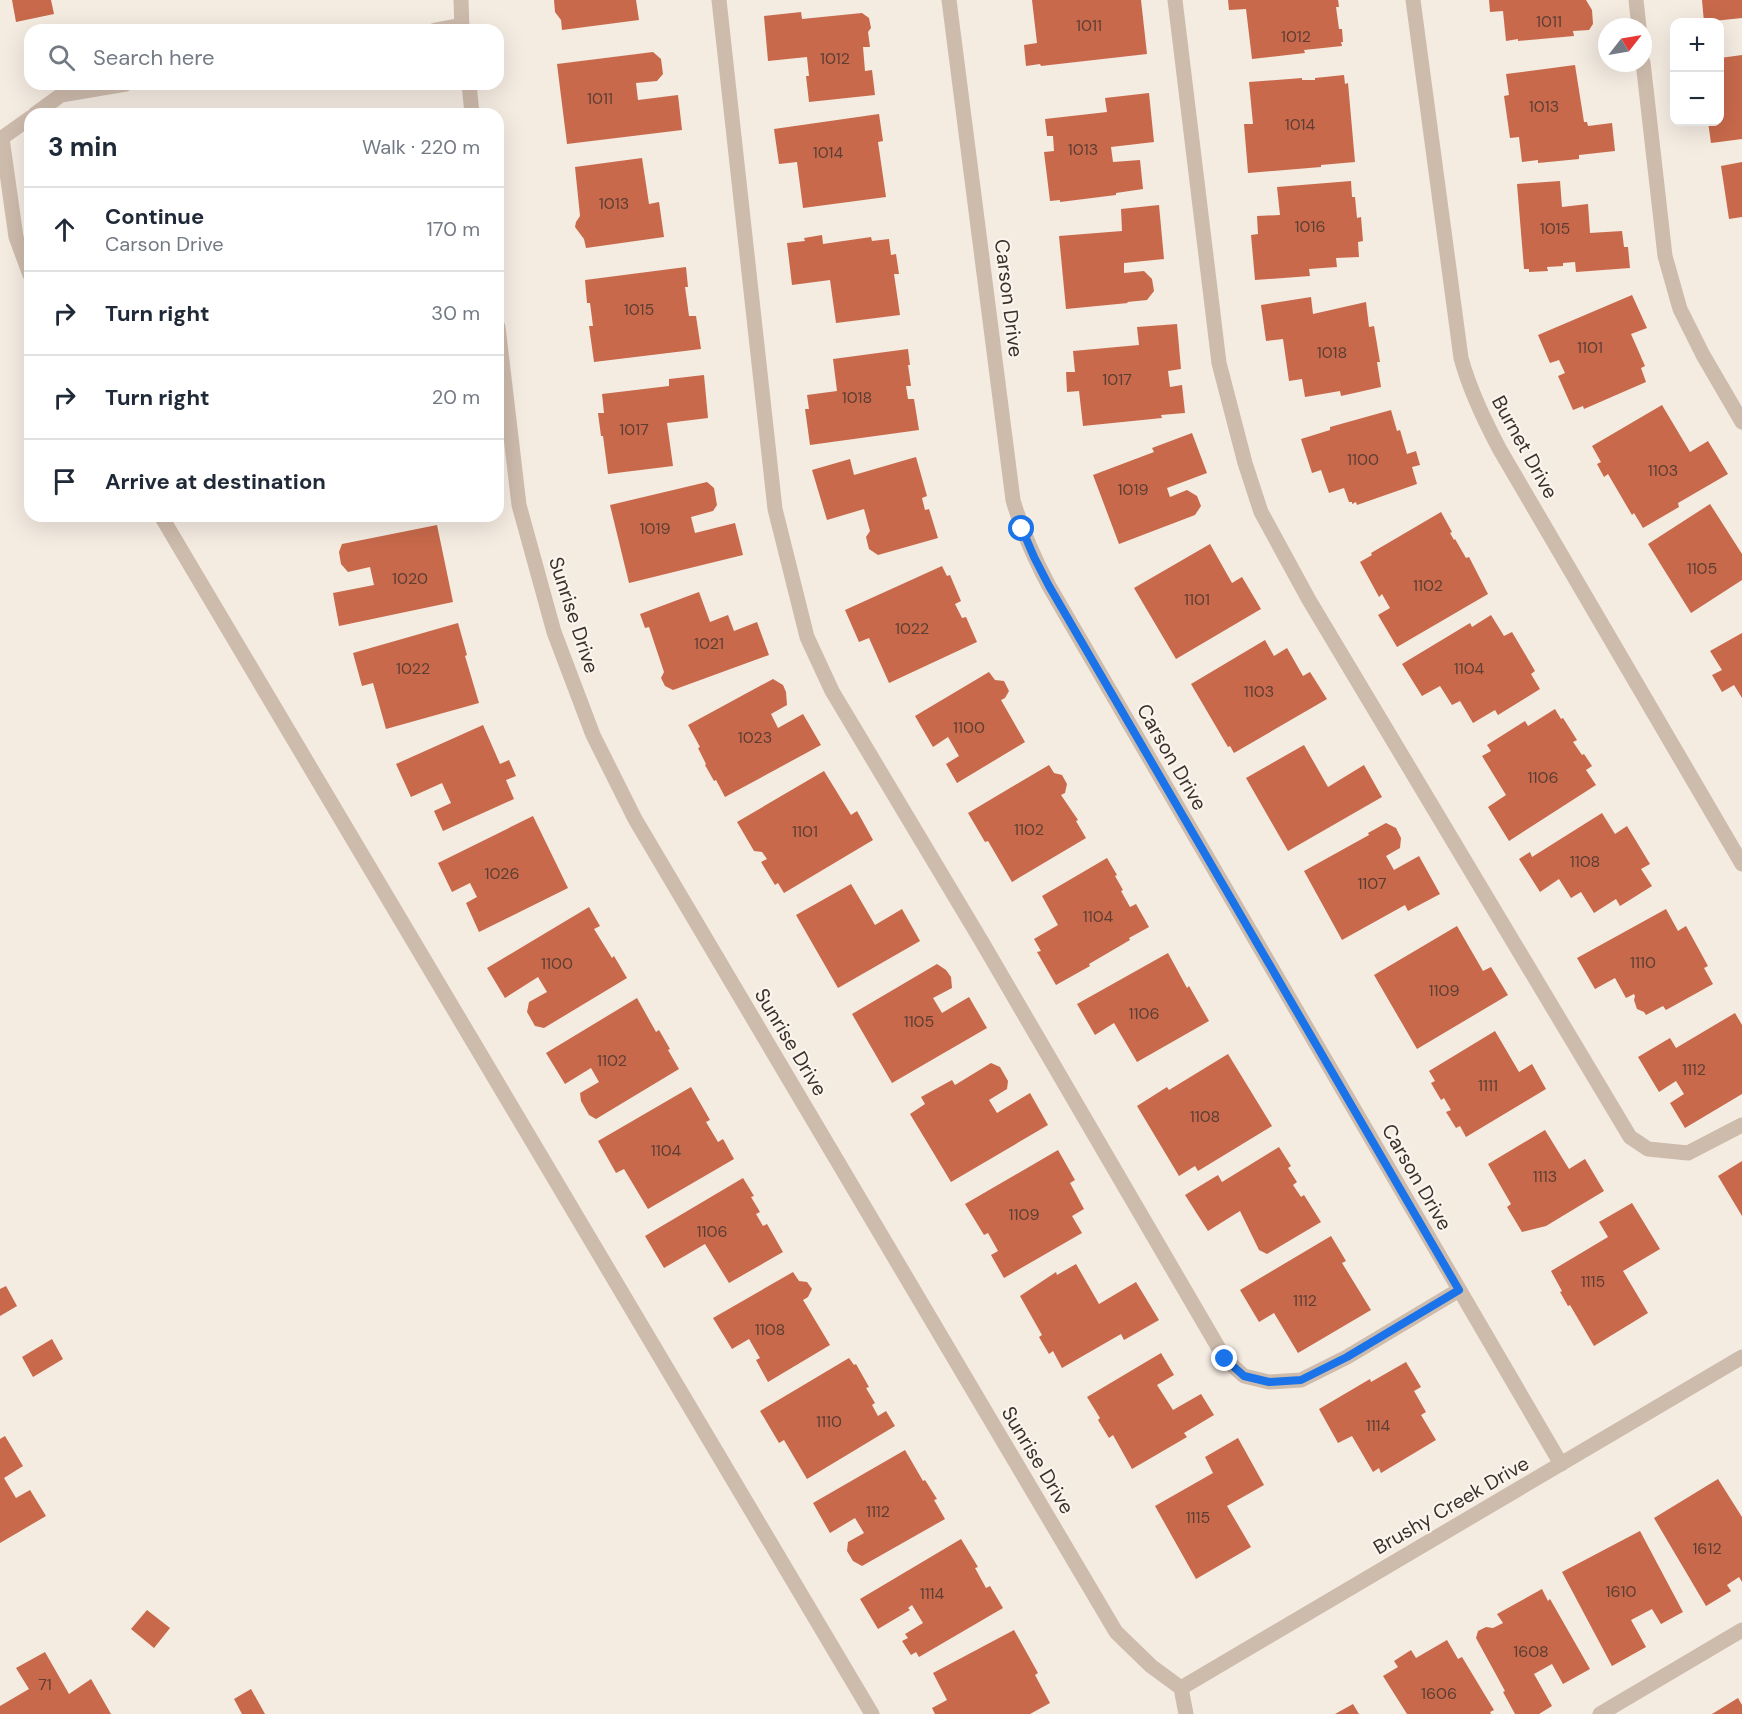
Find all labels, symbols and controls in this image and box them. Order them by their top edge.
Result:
house number: 1011 [1536,11,1562,32]
house number: 1011 [1076,15,1102,36]
north arrow [1598,18,1652,72]
map controls [1670,18,1724,126]
button: + [1670,18,1724,72]
search box [24,24,504,90]
house number: 1012 [1281,26,1311,47]
icon: search [45,41,78,74]
text: Search here [93,43,214,72]
house number: 1012 [820,48,850,69]
button: − [1670,72,1724,126]
house number: 1011 [587,88,613,109]
house number: 1013 [1529,96,1559,117]
house number: 1014 [1285,114,1316,135]
text: 3 min [48,130,117,164]
text: Walk · 220 m [362,134,480,160]
house number: 1013 [1068,139,1098,160]
house number: 1014 [813,142,844,163]
house number: 1013 [599,193,629,214]
text: Continue [105,202,204,231]
icon: ahead [48,213,81,246]
text: 170 m [427,216,480,242]
house number: 1016 [1295,216,1325,237]
house number: 1015 [1540,218,1570,239]
text: Carson Drive [105,231,224,257]
street label: Carson Drive [989,238,1029,358]
icon: right [48,297,81,330]
text: Turn right [105,299,210,328]
house number: 1015 [624,299,654,320]
text: 30 m [431,300,480,326]
house number: 1101 [1577,337,1603,358]
house number: 1018 [1317,342,1347,363]
house number: 1017 [1102,369,1132,390]
icon: right [48,381,81,414]
text: Turn right [105,383,210,412]
text: 20 m [432,384,480,410]
house number: 1018 [842,387,872,408]
street label: Burnet Drive [1486,391,1564,503]
house number: 1017 [619,419,649,440]
house number: 1100 [1347,449,1379,470]
house number: 1103 [1648,460,1678,481]
icon: arrive [48,465,81,498]
text: Arrive at destination [105,467,326,496]
house number: 1019 [1118,479,1148,500]
route start [1008,515,1034,541]
house number: 1019 [640,518,670,539]
street label: Sunrise Drive [543,554,605,676]
house number: 1105 [1687,558,1717,579]
house number: 1020 [392,568,428,589]
house number: 1102 [1413,575,1443,596]
house number: 1101 [1184,589,1210,610]
house number: 1022 [895,618,929,639]
house number: 1021 [694,633,724,654]
house number: 1022 [396,658,430,679]
house number: 1104 [1454,658,1485,679]
house number: 1103 [1244,681,1274,702]
street label: Carson Drive [1131,699,1213,815]
house number: 1100 [953,717,985,738]
house number: 1023 [738,727,772,748]
house number: 1106 [1528,767,1558,788]
house number: 1102 [1014,819,1044,840]
house number: 1101 [792,821,818,842]
house number: 1108 [1570,851,1600,872]
house number: 1026 [484,863,520,884]
house number: 1107 [1357,873,1387,894]
house number: 1104 [1083,906,1114,927]
house number: 1110 [1630,952,1656,973]
house number: 1100 [541,953,573,974]
house number: 1109 [1429,980,1459,1001]
street label: Sunrise Drive [749,984,833,1100]
house number: 1106 [1129,1003,1159,1024]
house number: 1105 [904,1011,934,1032]
house number: 1102 [597,1050,627,1071]
house number: 1112 [1682,1059,1706,1080]
house number: 1111 [1478,1075,1498,1096]
house number: 1108 [1190,1106,1220,1127]
street label: Carson Drive [1376,1119,1458,1235]
house number: 1104 [651,1140,682,1161]
house number: 1113 [1533,1166,1557,1187]
house number: 1109 [1009,1204,1039,1225]
house number: 1106 [697,1221,727,1242]
house number: 1115 [1581,1271,1605,1292]
house number: 1112 [1293,1290,1317,1311]
house number: 1108 [755,1319,785,1340]
route end [1211,1345,1237,1371]
street label: Sunrise Drive [996,1402,1080,1518]
house number: 1110 [816,1411,842,1432]
house number: 1114 [1366,1415,1391,1436]
street label: Brushy Creek Drive [1369,1450,1533,1560]
house number: 1112 [866,1501,890,1522]
house number: 1115 [1186,1507,1210,1528]
house number: 1612 [1692,1538,1722,1559]
house number: 1610 [1606,1581,1637,1602]
house number: 1114 [920,1583,945,1604]
house number: 1608 [1513,1641,1549,1662]
house number: 71 [38,1674,52,1695]
house number: 1606 [1421,1683,1457,1704]

